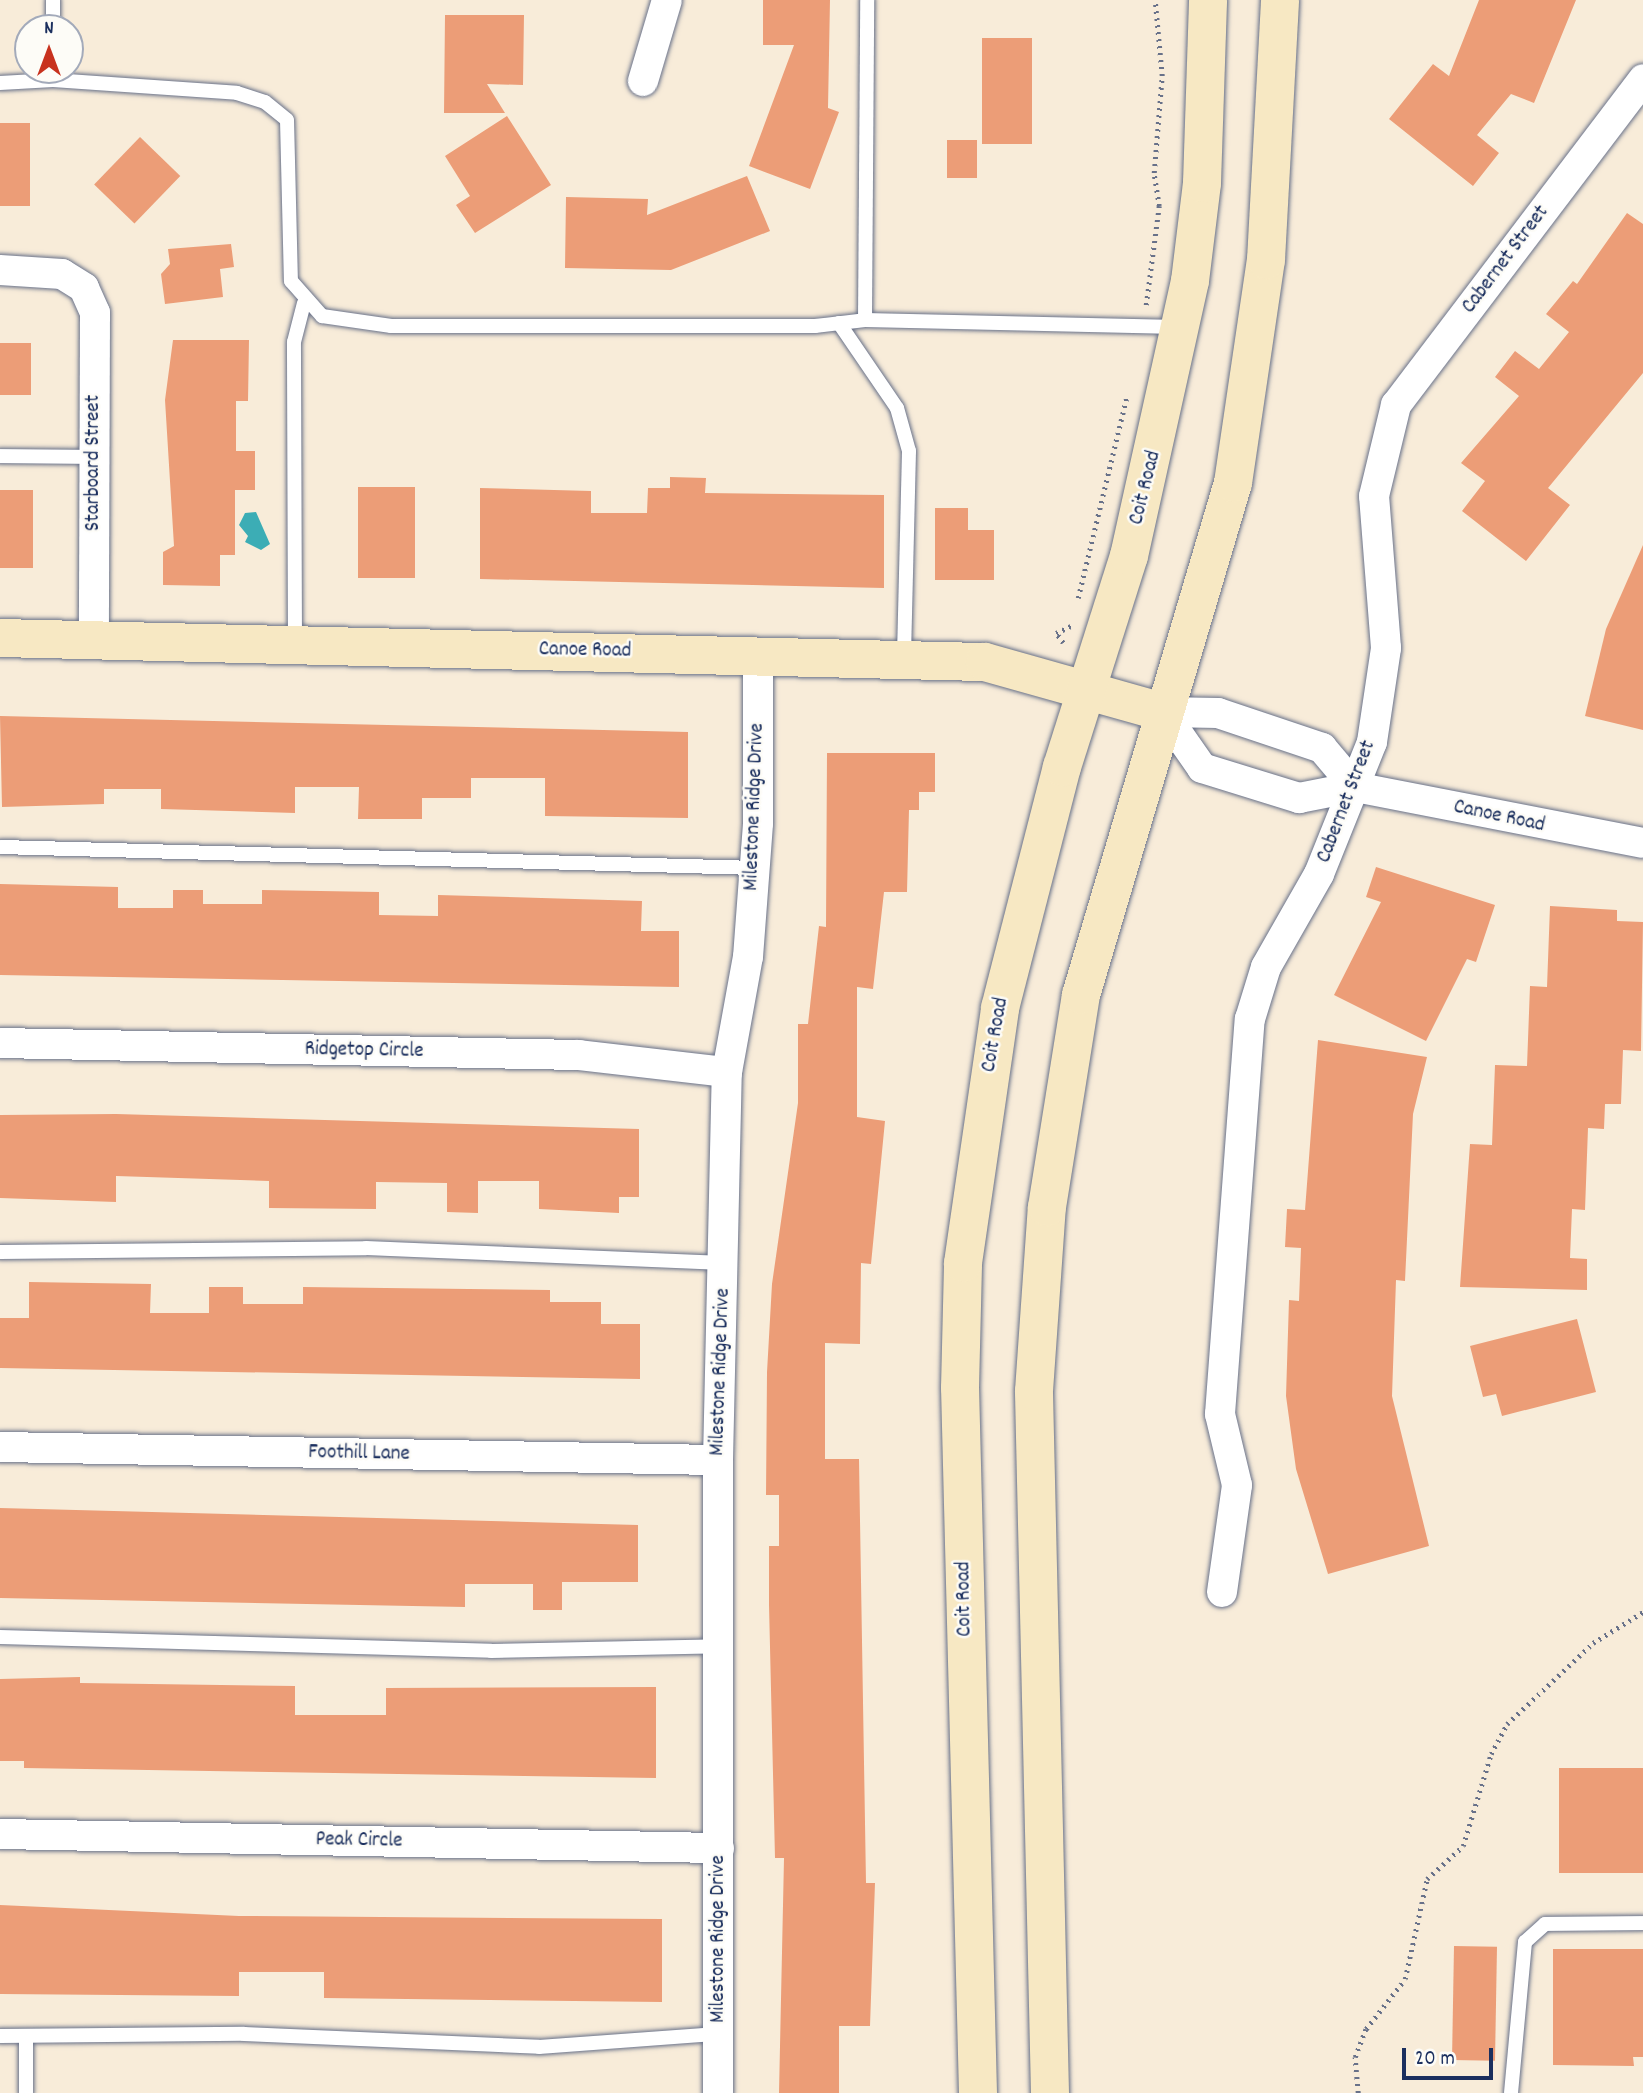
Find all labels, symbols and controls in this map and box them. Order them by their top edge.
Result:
north arrow [14,14,84,84]
text: N [44,16,54,43]
street label: Cabernet Street [1457,201,1555,319]
street label: Starboard Street [81,395,107,531]
street label: Coit Road [1125,448,1167,528]
street label: Canoe Road [538,638,632,664]
street label: Milestone Ridge Drive [739,723,771,891]
street label: Cabernet Street [1312,737,1382,867]
street label: Canoe Road [1451,795,1547,839]
street label: Coit Road [977,996,1015,1074]
street label: Ridgetop Circle [304,1037,424,1065]
street label: Milestone Ridge Drive [705,1288,737,1456]
street label: Foothill Lane [308,1441,410,1467]
street label: Coit Road [952,1561,978,1637]
street label: Peak Circle [315,1828,403,1854]
street label: Milestone Ridge Drive [706,1855,732,2023]
scale bar [1405,2034,1496,2078]
text: 20 m [1415,2045,1455,2075]

